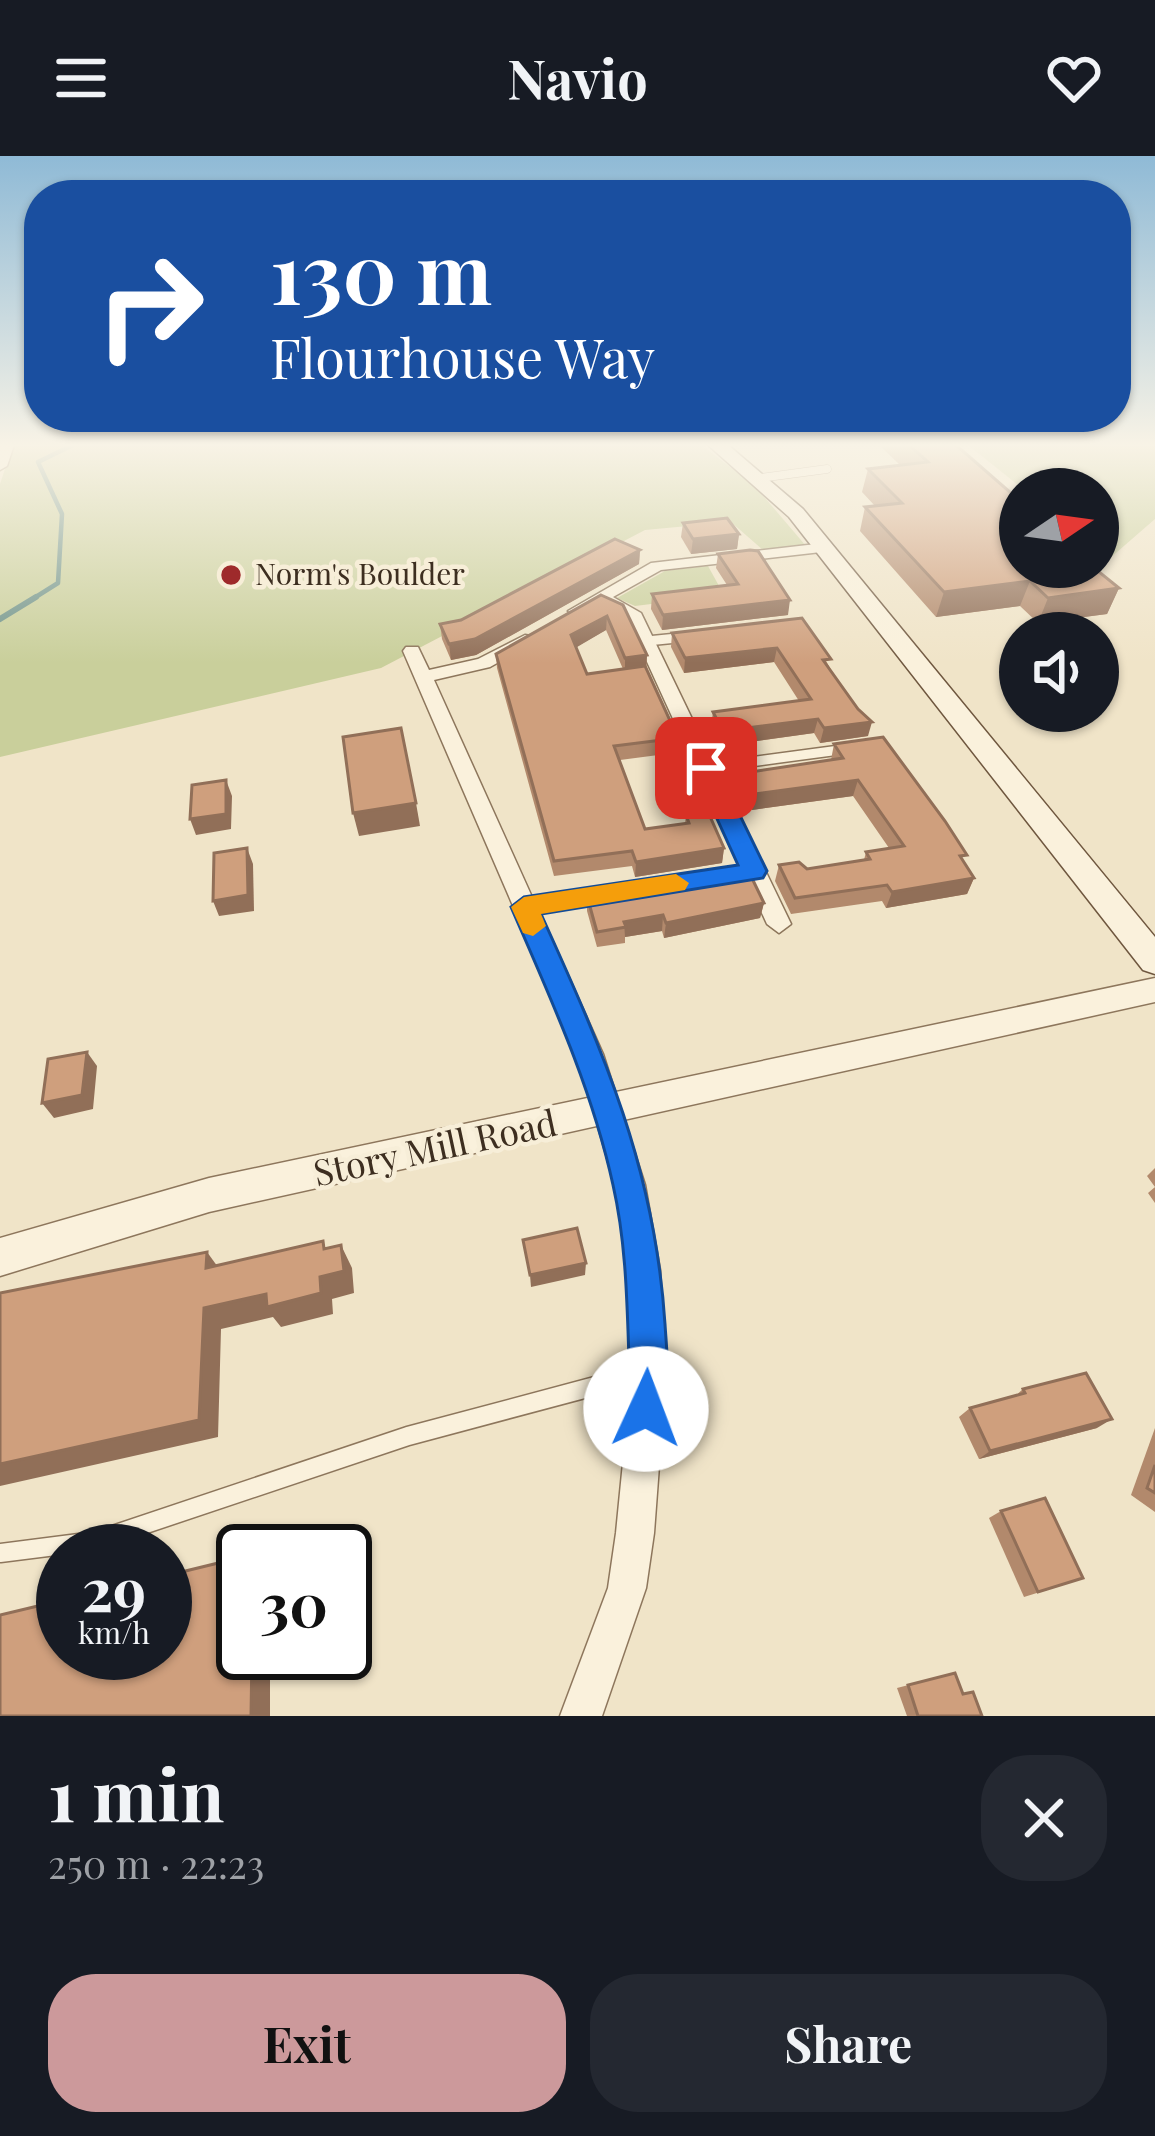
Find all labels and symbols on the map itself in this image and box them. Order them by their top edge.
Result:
north arrow [999,468,1119,588]
place label: Norm's Boulder [255,553,465,593]
marker: Norm's Boulder [218,562,244,588]
pin [655,717,757,819]
street label: Story Mill Road [309,1097,561,1195]
position arrow [583,1346,709,1472]
speed limit sign: 30 [216,1524,372,1680]

